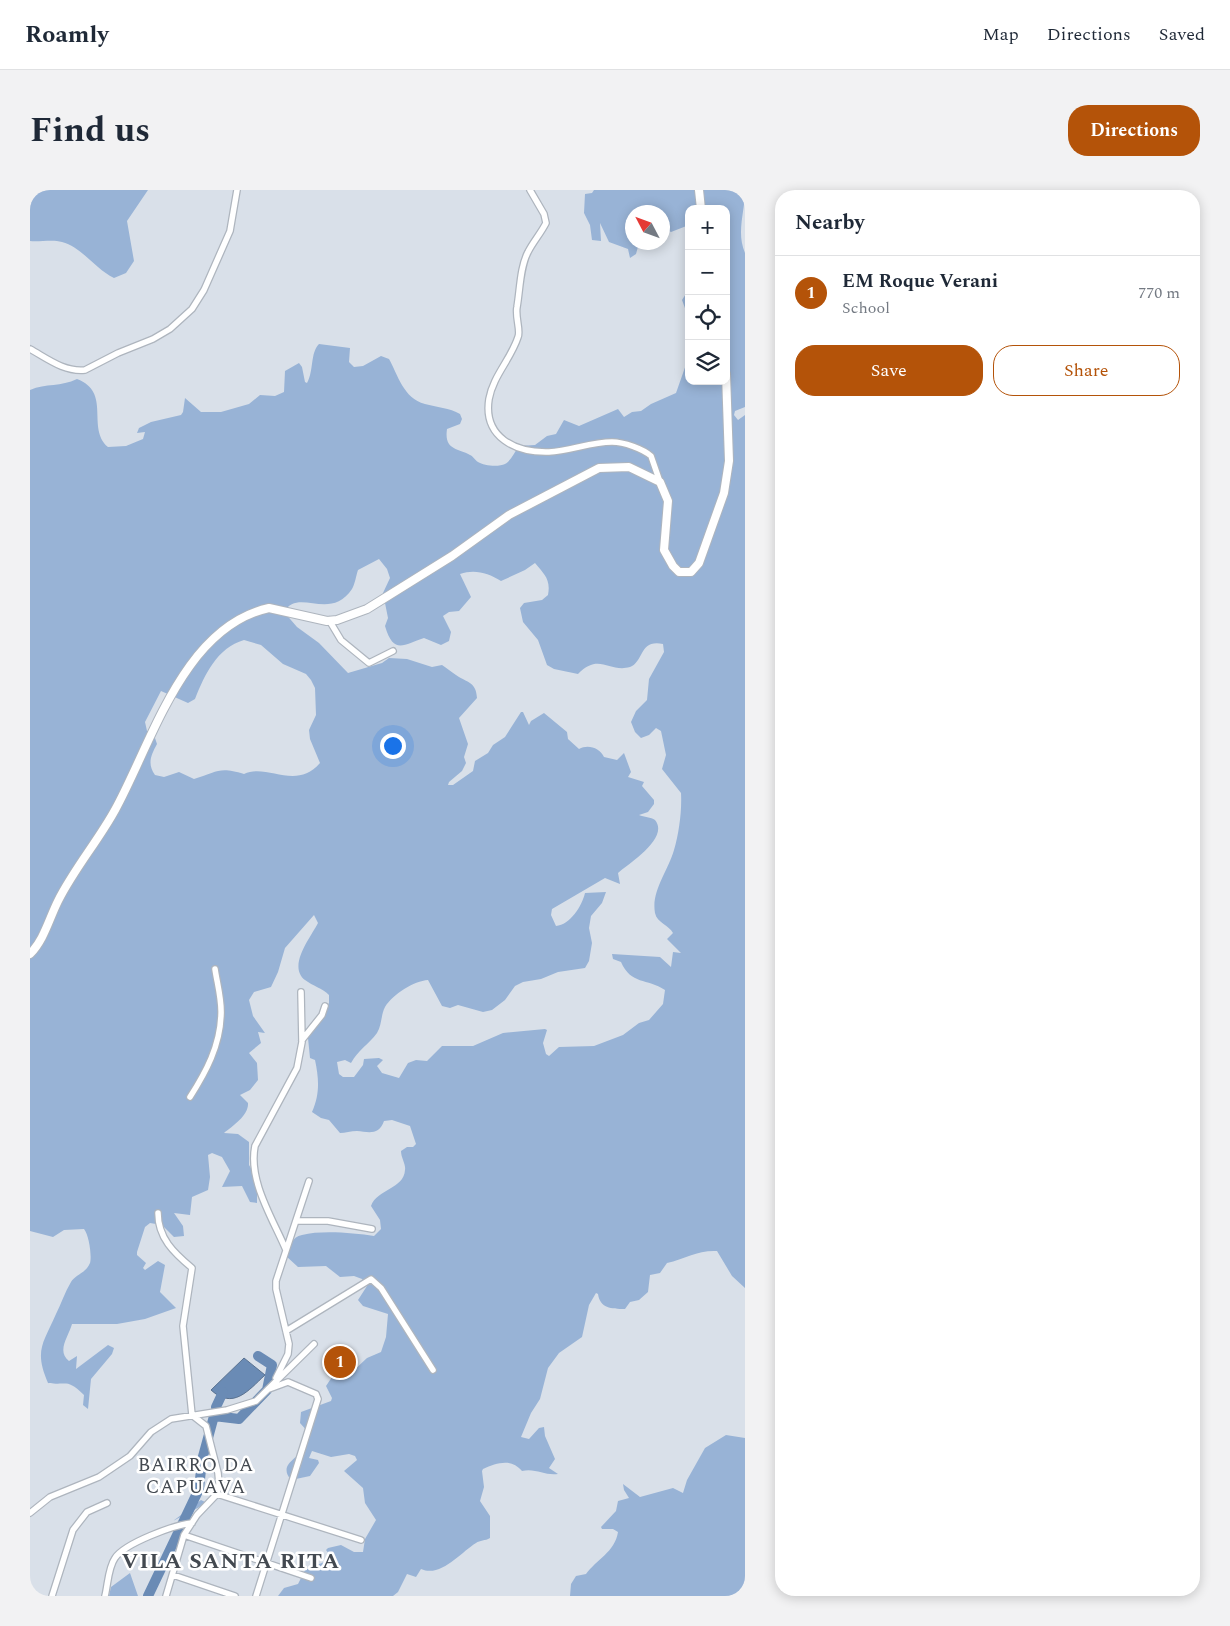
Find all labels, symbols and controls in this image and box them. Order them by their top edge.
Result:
text: Roamly [25,17,109,53]
text: Map [983,21,1019,48]
text: Directions [1047,21,1131,48]
text: Saved [1159,21,1205,48]
text: Find us [30,104,150,157]
button: Directions [1068,105,1200,156]
north arrow [625,205,670,250]
map controls [685,205,730,385]
button: + [685,205,730,250]
text: Nearby [795,207,865,239]
button: − [685,250,730,295]
text: EM Roque Verani [842,267,998,296]
text: 1 [807,281,815,305]
text: 770 m [1138,281,1180,305]
button: locate [685,295,730,340]
text: School [842,296,890,320]
button: layers [685,340,730,385]
button: Save [795,345,983,396]
button: Share [993,345,1180,396]
your location [380,733,406,759]
pin: 1 [324,1343,356,1381]
district label: BAIRRO DA CAPUAVA [138,1451,254,1502]
district label: VILA SANTA RITA [122,1545,340,1578]

